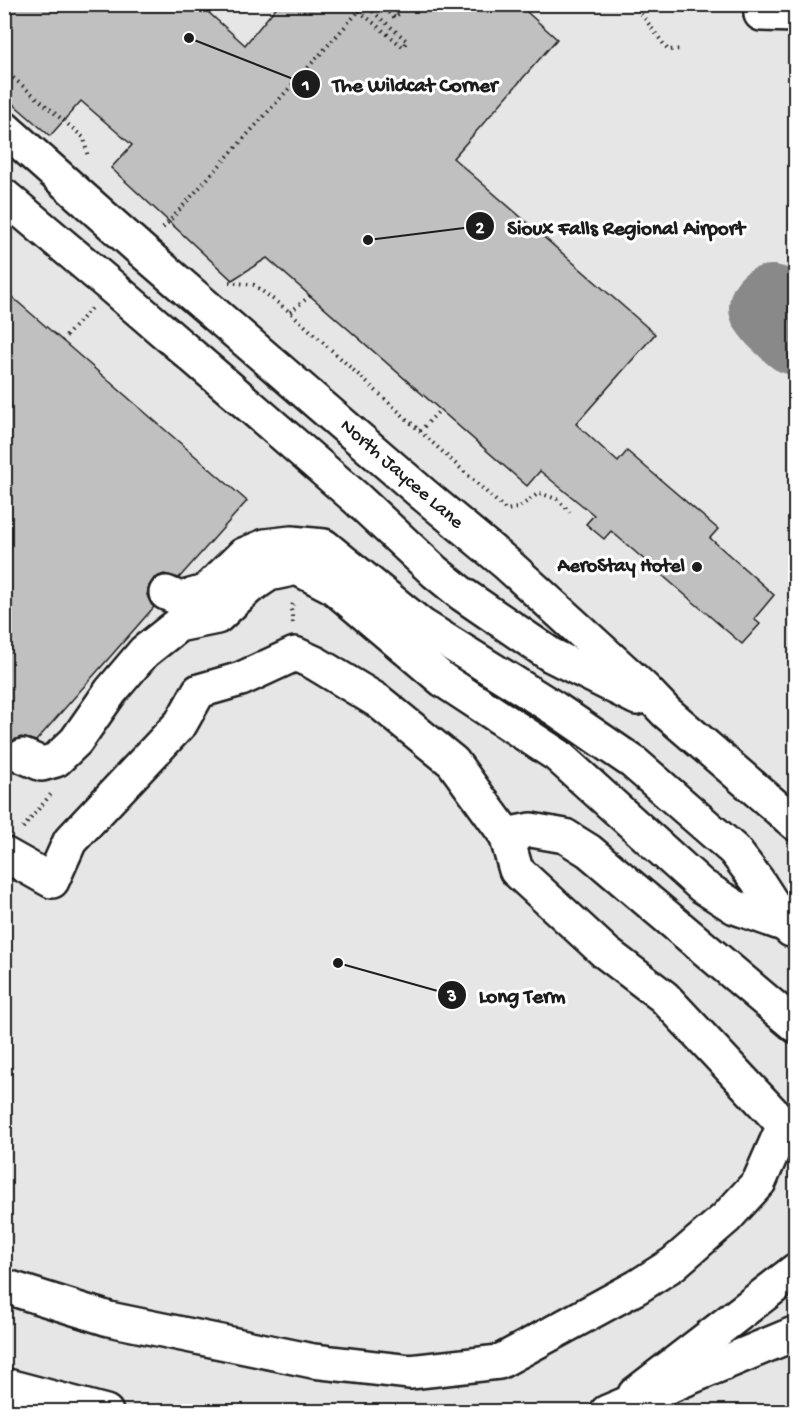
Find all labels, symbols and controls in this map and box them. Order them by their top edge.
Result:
callout: The Wildcat Corner [291,64,509,103]
text: The Wildcat Corner [331,75,500,100]
text: 1 [301,76,310,97]
callout: Sioux Falls Regional Airport [465,207,756,246]
text: Sioux Falls Regional Airport [507,218,747,243]
text: 2 [476,219,485,240]
street label: North Jaycee Lane [335,415,468,535]
place label: AeroStay Hotel [557,556,686,579]
marker: AeroStay Hotel [690,560,704,574]
callout: Long Term [437,975,577,1014]
text: Long Term [479,986,565,1011]
text: 3 [446,987,457,1008]

